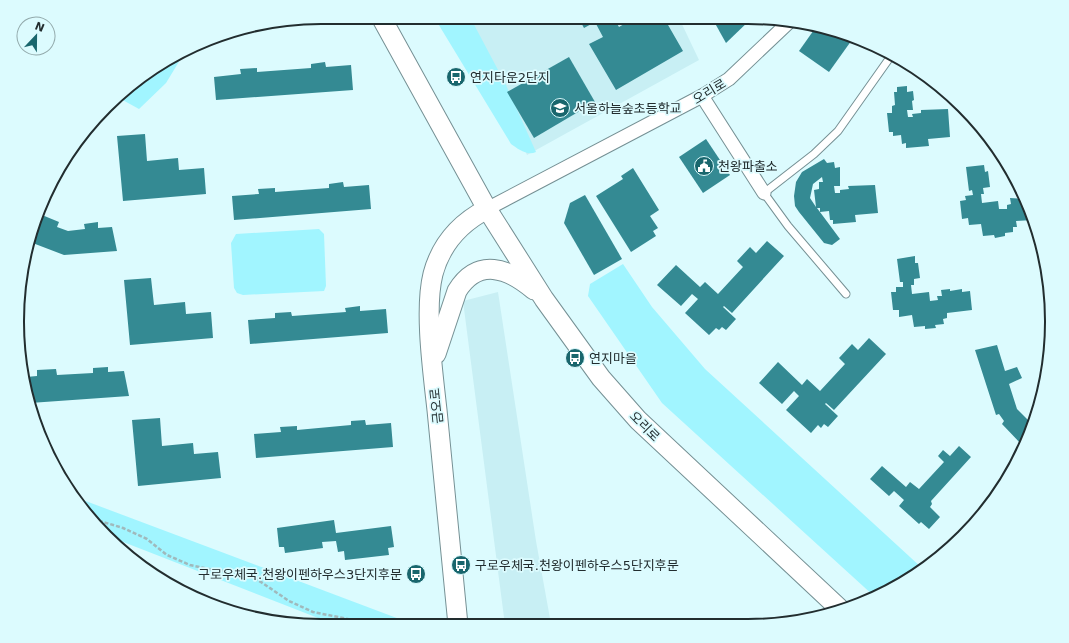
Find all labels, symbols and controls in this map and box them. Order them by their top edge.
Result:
north arrow [16,16,56,56]
text: N [33,19,46,35]
bus stop icon: 연지타운2단지 [445,66,467,88]
place label: 연지타운2단지 [470,70,550,85]
street label: 오리로 [690,76,729,107]
school or university icon: 서울하늘숲초등학교 [549,97,571,119]
place label: 서울하늘숲초등학교 [574,101,682,116]
public building icon: 천왕파출소 [693,155,715,177]
place label: 천왕파출소 [718,159,778,174]
bus stop icon: 연지마을 [564,347,586,369]
place label: 연지마을 [589,351,637,366]
street label: 금오로 [427,387,446,425]
street label: 오리로 [627,408,663,444]
bus stop icon: 구로우체국.천왕이펜하우스5단지후문 [450,554,472,576]
place label: 구로우체국.천왕이펜하우스5단지후문 [475,558,679,573]
bus stop icon: 구로우체국.천왕이펜하우스3단지후문 [405,563,427,585]
place label: 구로우체국.천왕이펜하우스3단지후문 [198,567,402,582]

